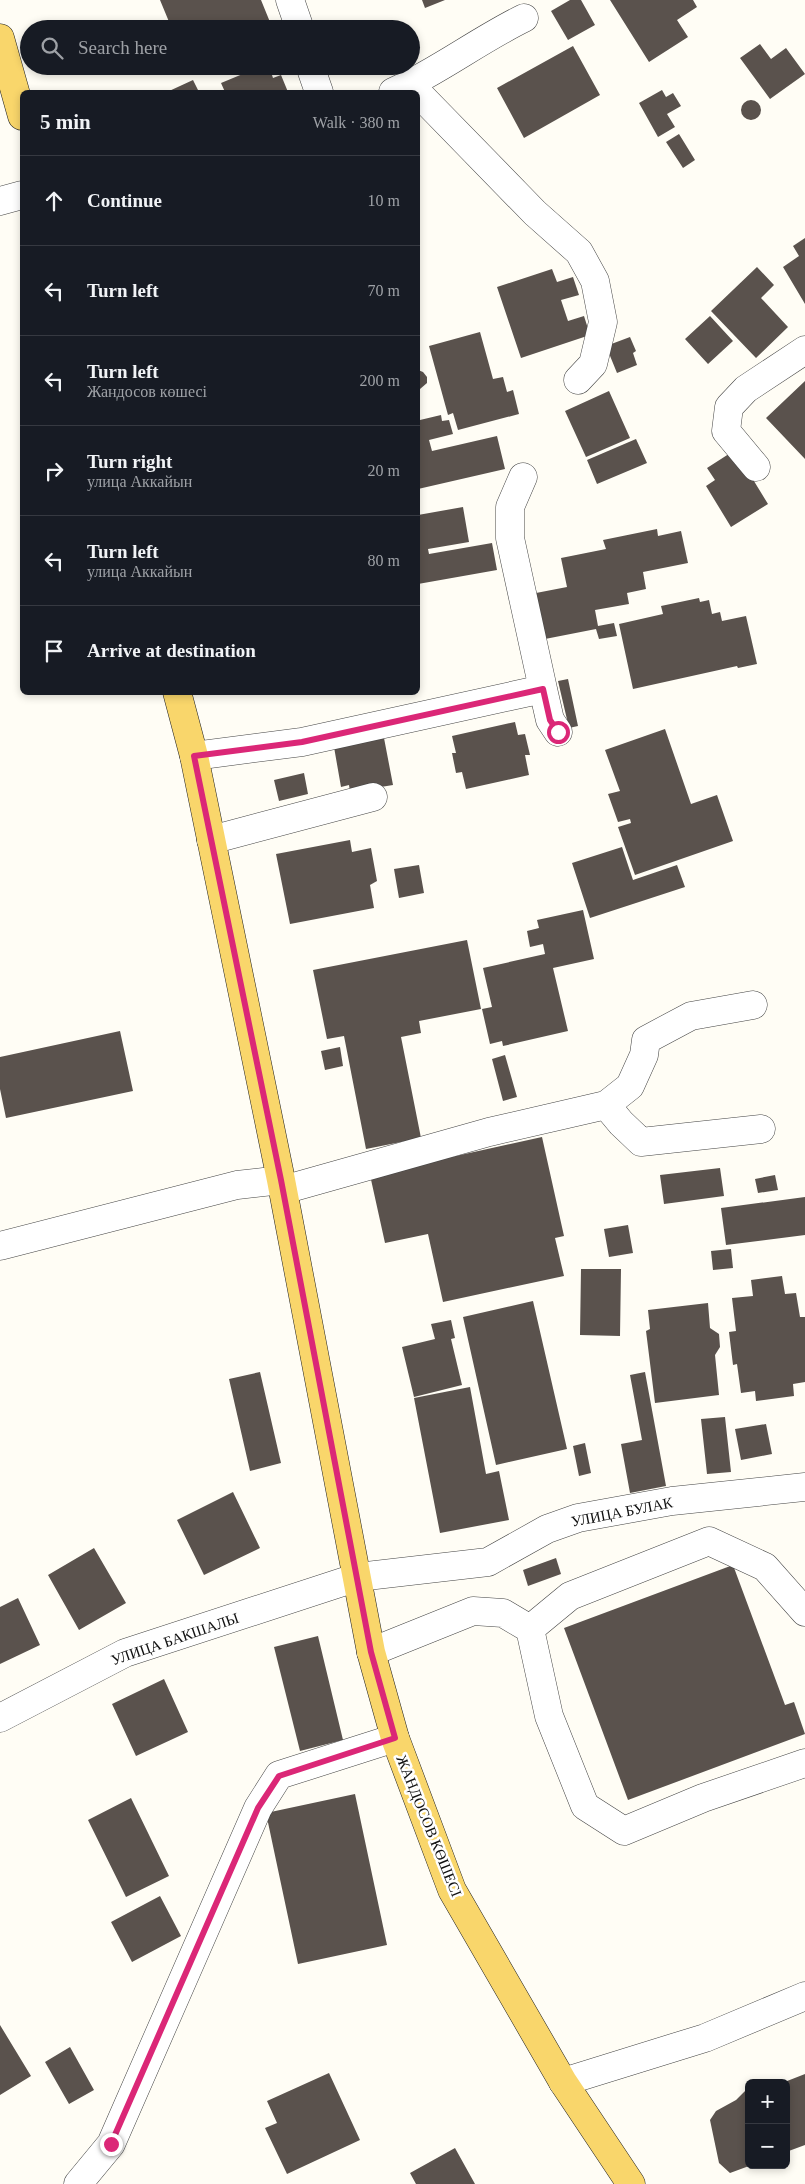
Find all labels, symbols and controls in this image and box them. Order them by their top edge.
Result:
search box [20,20,420,75]
icon: search [38,34,66,62]
text: Search here [78,37,167,58]
text: 5 min [40,110,91,134]
text: Walk · 380 m [313,114,400,131]
icon: ahead [40,187,68,215]
text: Continue [87,190,162,211]
text: 10 m [368,192,400,209]
icon: left [40,277,68,305]
text: Turn left [87,280,159,301]
text: 70 m [368,282,400,299]
text: Turn left [87,361,159,382]
icon: left [40,367,68,395]
text: 200 m [360,372,400,389]
text: Жандосов көшесі [87,383,207,400]
text: Turn right [87,451,172,472]
icon: right [40,457,68,485]
text: 20 m [368,462,400,479]
text: улица Аккайын [87,473,192,490]
text: Turn left [87,541,159,562]
icon: left [40,547,68,575]
text: 80 m [368,552,400,569]
text: улица Аккайын [87,563,192,580]
icon: arrive [40,637,68,665]
text: Arrive at destination [87,640,256,661]
route start [547,721,570,744]
street label: УЛИЦА БУЛАК [570,1494,675,1530]
street label: УЛИЦА БАКШАЛЫ [109,1610,241,1668]
street label: ЖАНДОСОВ КӨШЕСІ [393,1753,465,1899]
map controls [745,2079,790,2169]
button: + [745,2079,790,2124]
button: − [745,2124,790,2169]
route end [100,2133,123,2156]

